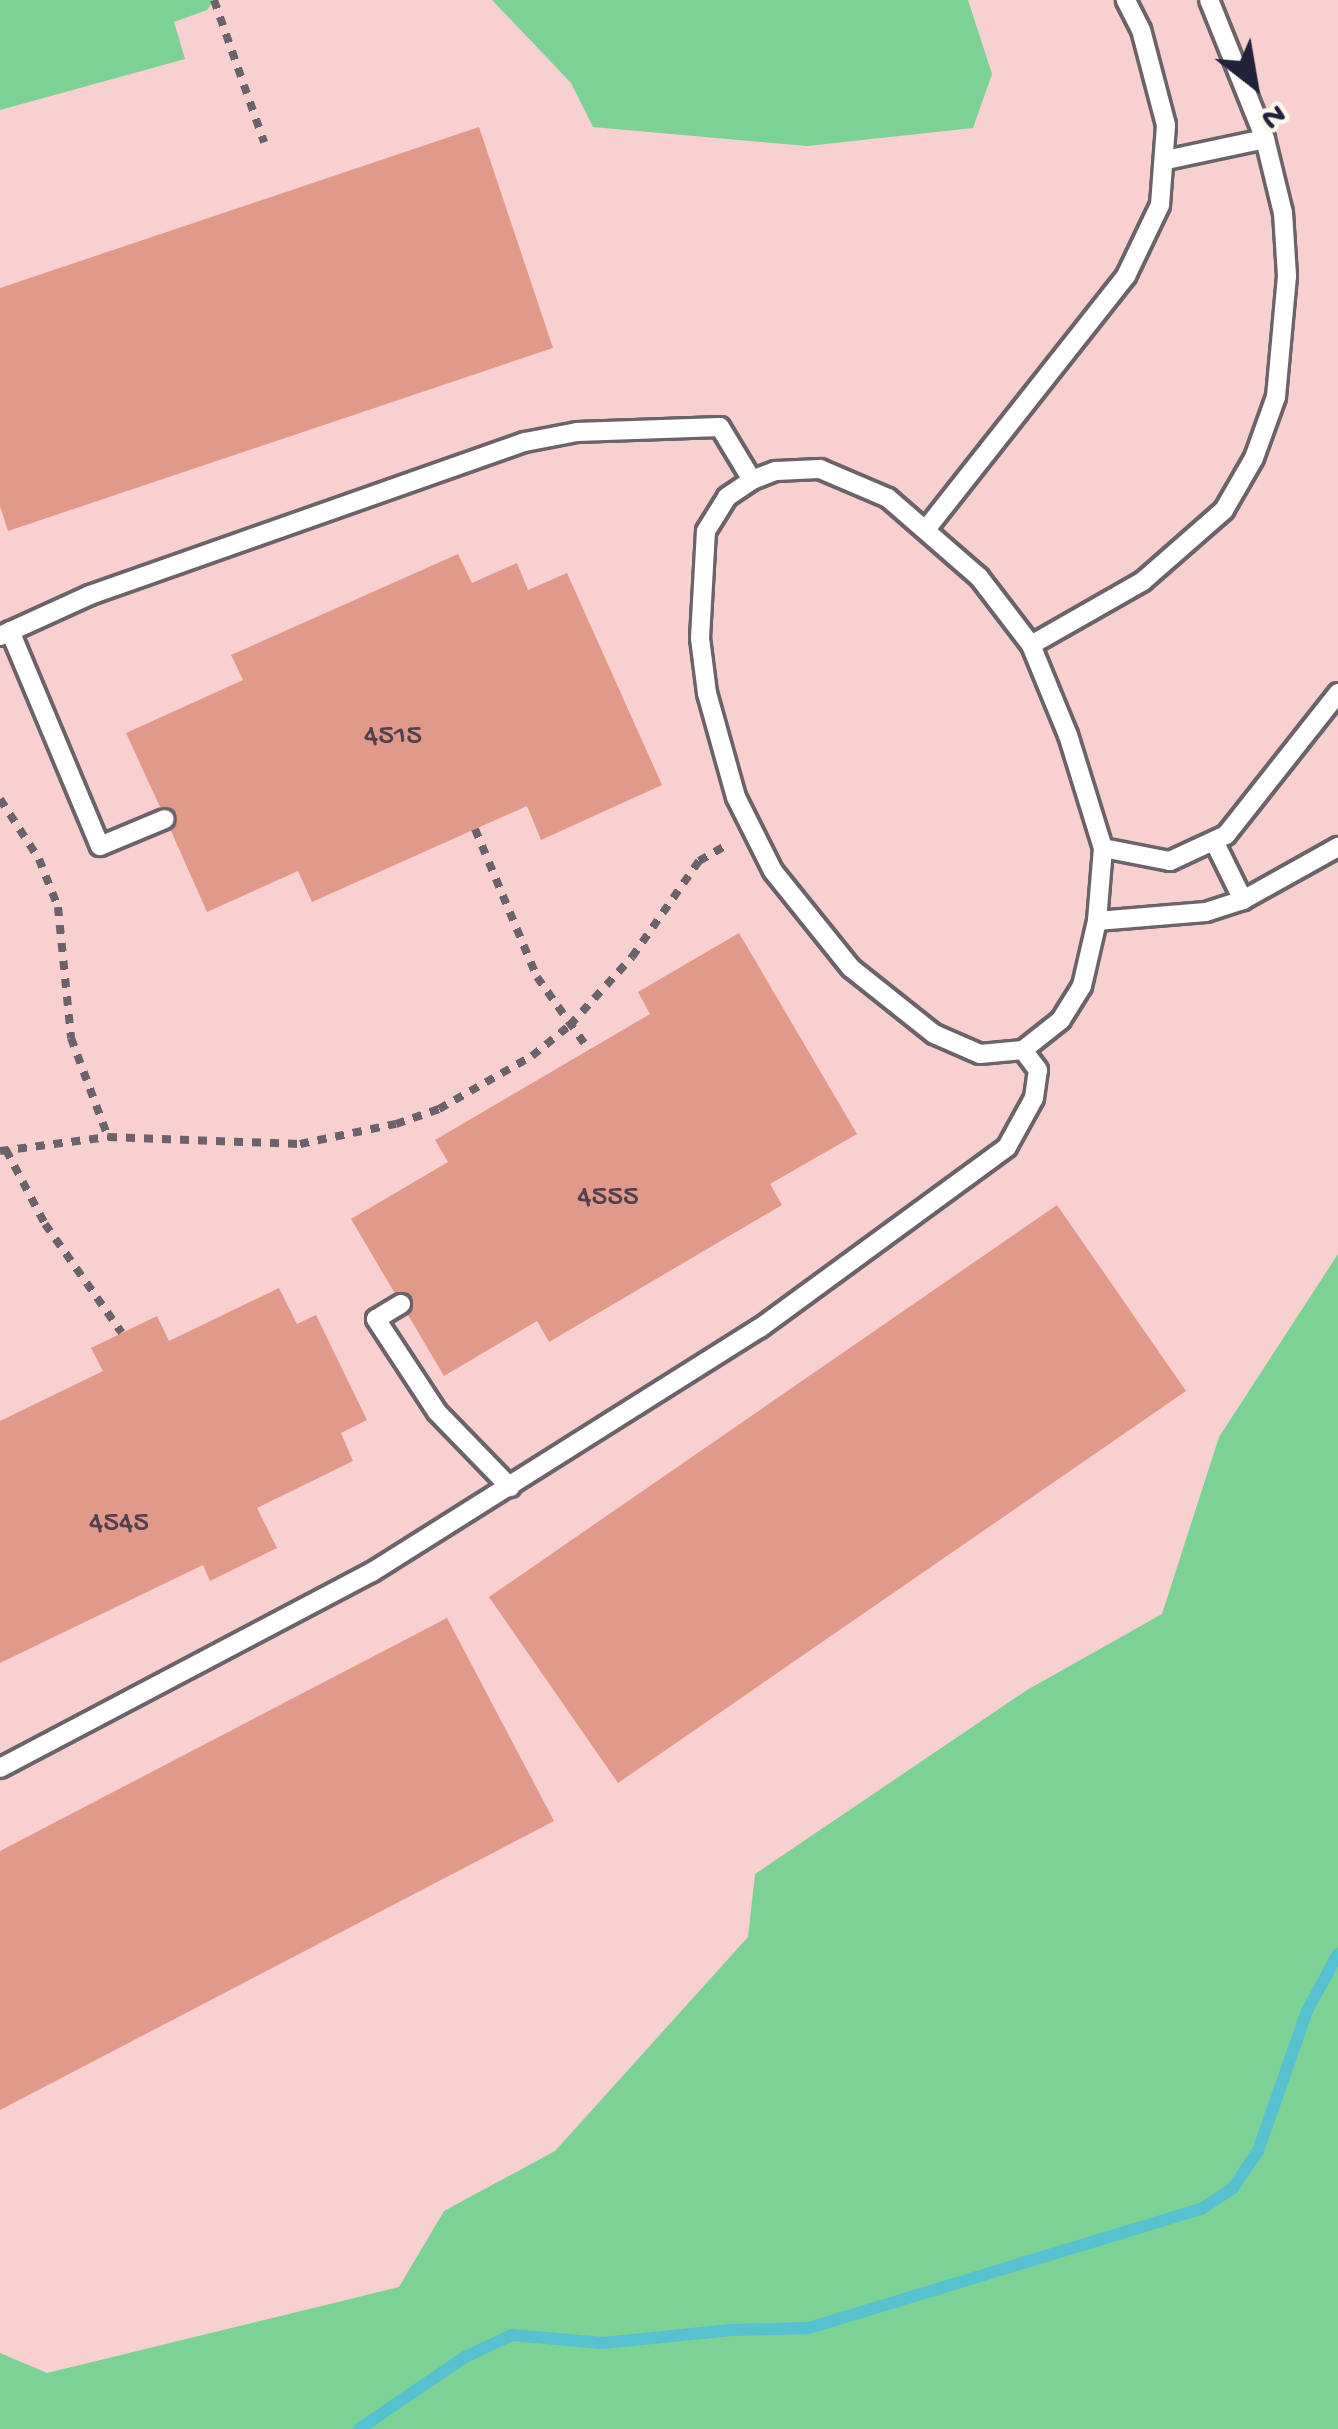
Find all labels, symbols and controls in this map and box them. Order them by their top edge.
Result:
north arrow [1194,24,1314,144]
text: N [1254,93,1292,137]
house number: 4515 [364,720,422,756]
house number: 4555 [577,1181,639,1217]
house number: 4545 [89,1507,149,1543]

